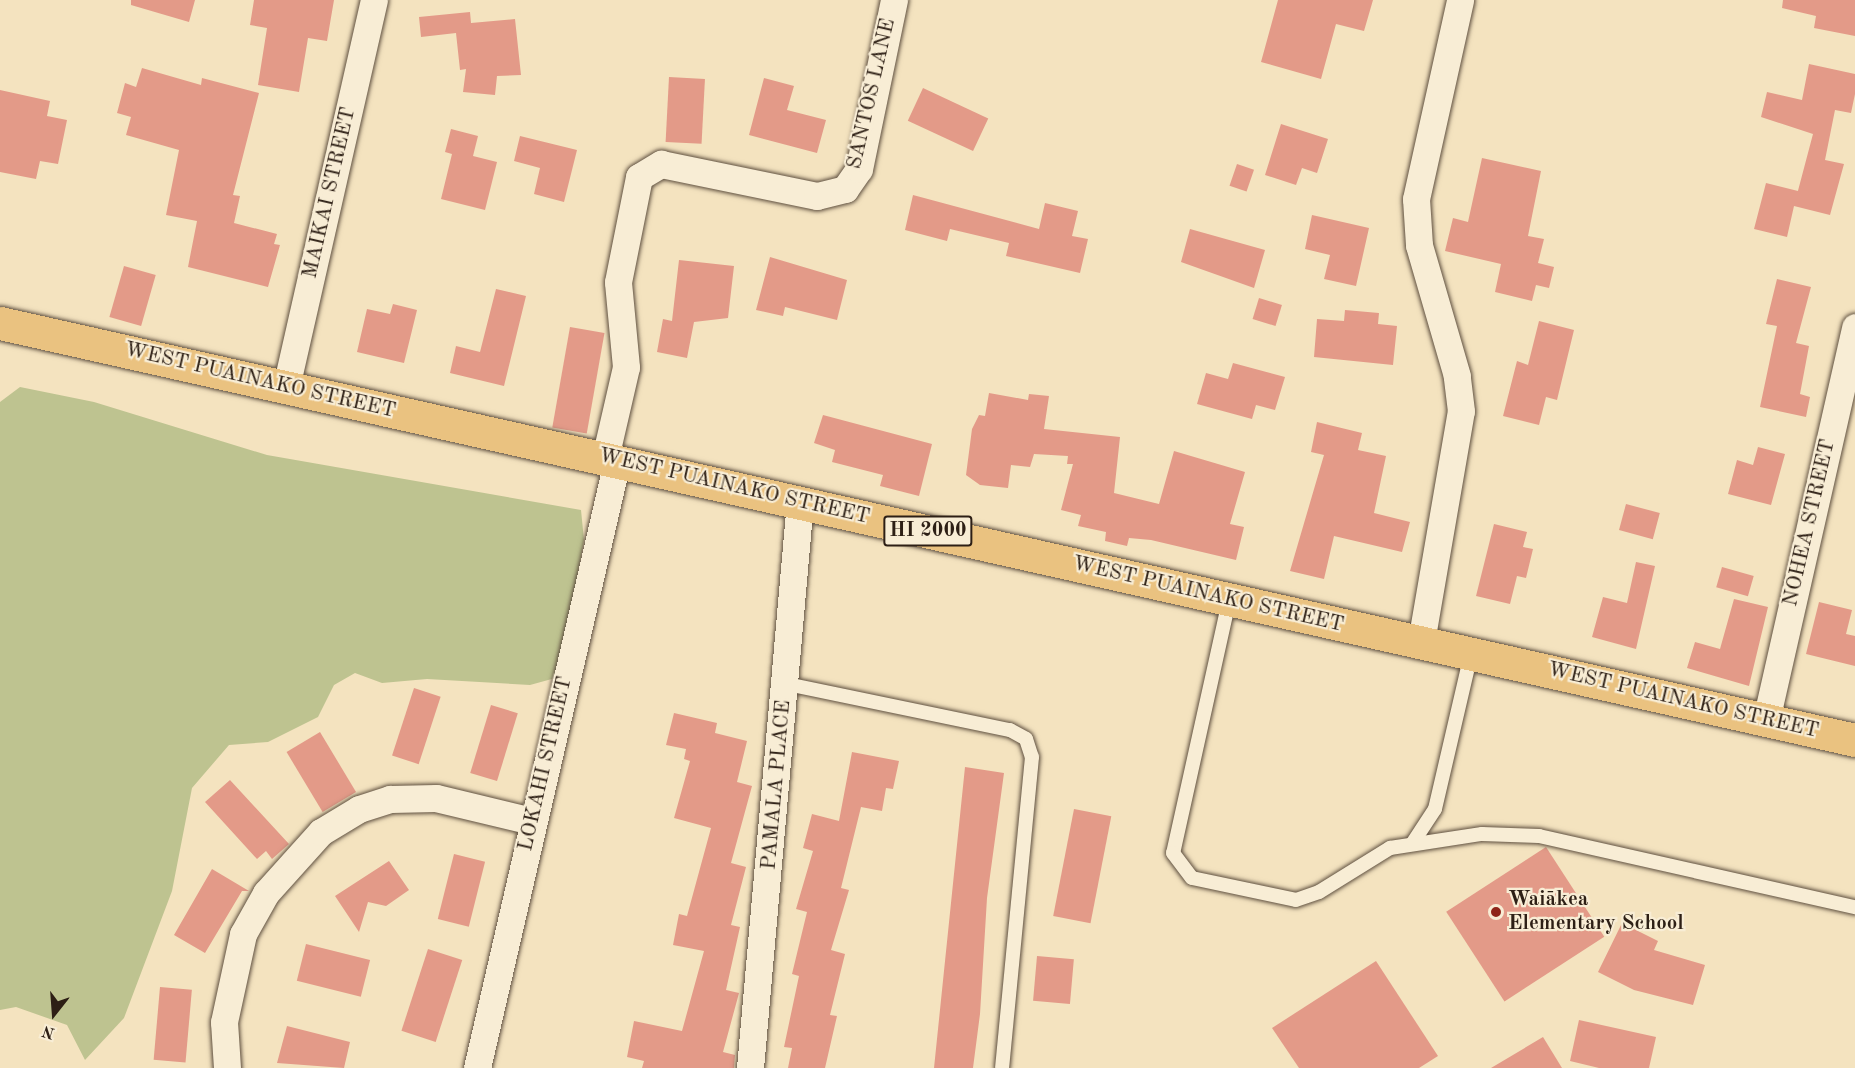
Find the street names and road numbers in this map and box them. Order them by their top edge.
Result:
street label: SANTOS LANE [842,16,902,172]
street label: MAIKAI STREET [298,105,362,281]
street label: WEST PUAINAKO STREET [122,338,398,424]
street label: NOHEA STREET [1779,437,1841,609]
street label: WEST PUAINAKO STREET [596,444,872,530]
road number: HI 2000 [883,514,973,548]
street label: WEST PUAINAKO STREET [1070,552,1346,638]
street label: WEST PUAINAKO STREET [1545,658,1821,744]
street label: LOKAHI STREET [514,674,578,854]
street label: PAMALA PLACE [757,699,797,871]

